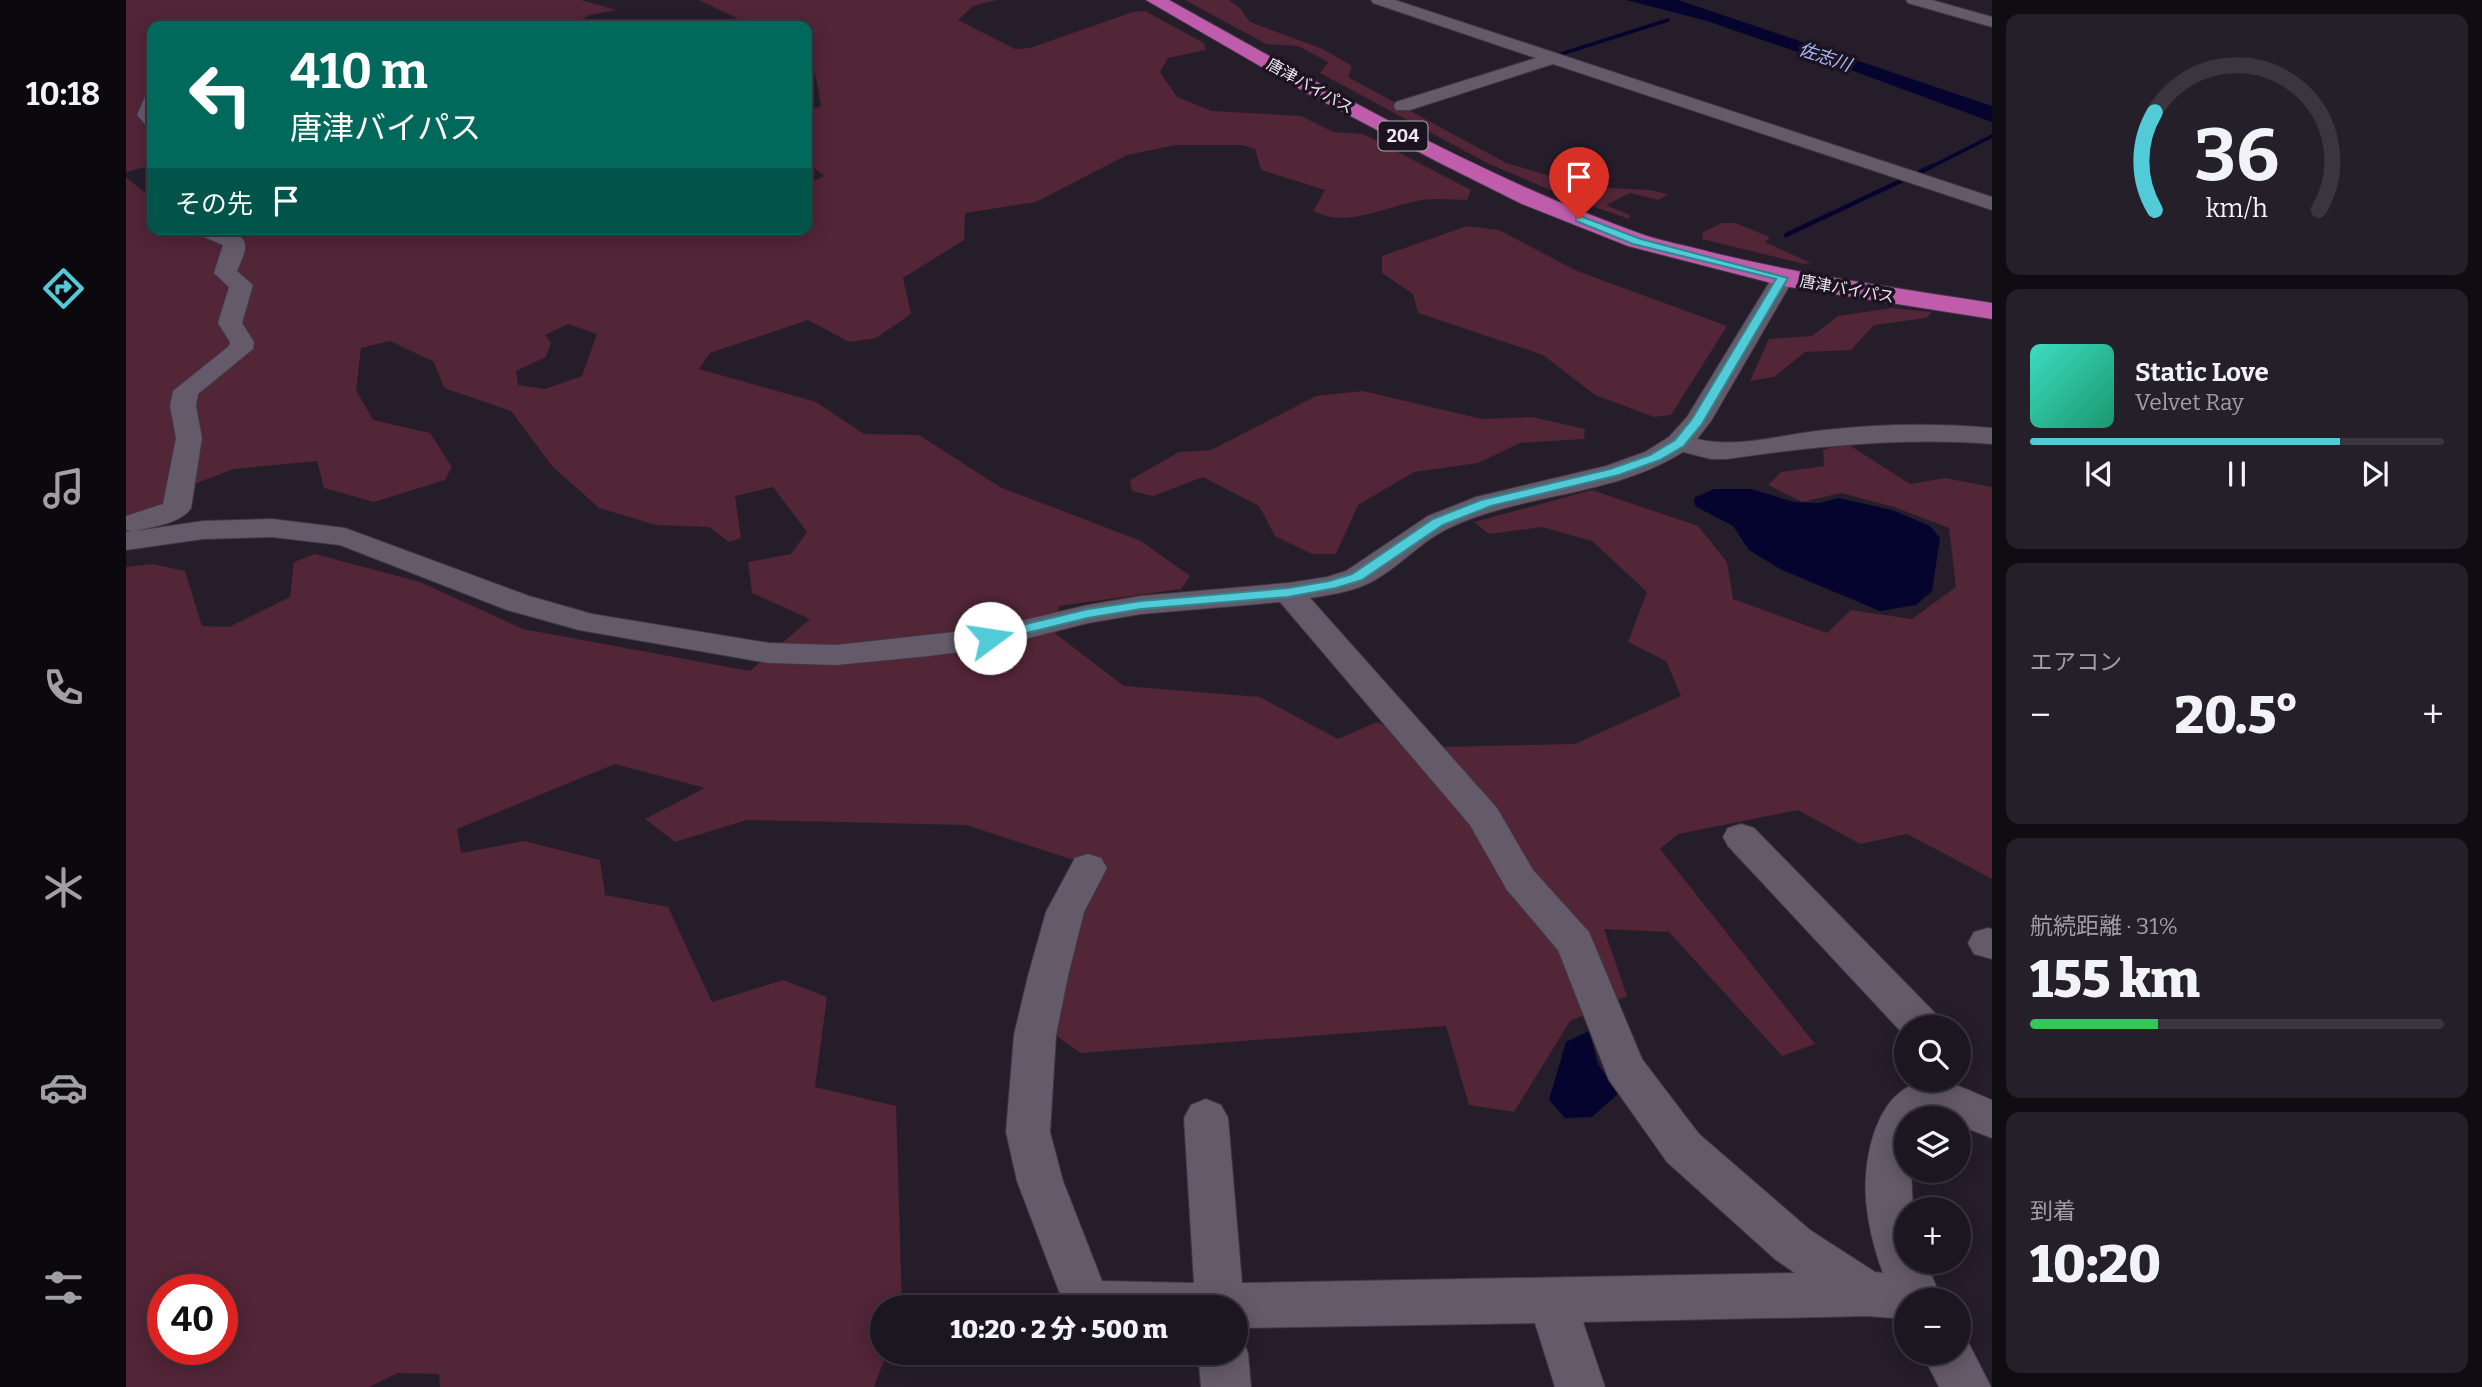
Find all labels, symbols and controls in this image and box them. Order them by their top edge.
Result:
water label: 佐志川 [1796,38,1856,77]
text: 410 m [290,42,428,101]
icon: left [175,49,266,140]
street label: 唐津バイパス [1264,54,1356,118]
text: 10:18 [26,75,100,113]
text: 唐津バイパス [290,109,481,147]
text: 36 [2195,113,2279,200]
road number: 204 [1378,121,1428,150]
pin [1549,147,1609,219]
icon: arrive [1560,158,1598,196]
icon: arrive [267,182,305,220]
text: その先 [175,189,253,220]
text: km/h [2206,194,2268,224]
icon: directions [39,264,88,313]
street label: 唐津バイパス [1798,271,1896,307]
text: Static Love [2135,357,2269,388]
text: Velvet Ray [2135,388,2244,416]
icon: previous [2080,455,2118,493]
icon: pause [2218,455,2256,493]
icon: next [2356,455,2394,493]
icon: music [39,464,88,513]
position arrow [953,601,1027,675]
text: エアコン [2030,648,2122,676]
icon: phone [39,663,88,712]
text: 20.5° [2174,684,2299,747]
text: − [2030,692,2051,738]
text: + [2422,692,2444,738]
icon: climate [39,863,88,912]
text: 航続距離 · 31% [2030,912,2178,940]
text: 155 km [2030,948,2200,1011]
map controls [1894,1015,1971,1365]
button: search [1894,1015,1971,1092]
icon: car [39,1063,88,1112]
button: layers [1894,1106,1971,1183]
button: + [1894,1197,1971,1274]
text: 到着 [2030,1197,2076,1225]
text: 10:20 [2030,1233,2161,1296]
icon: filters [39,1263,88,1312]
speed limit sign: 40 [147,1274,238,1365]
button: − [1894,1288,1971,1365]
text: 10:20 · 2 分 · 500 m [950,1314,1168,1345]

